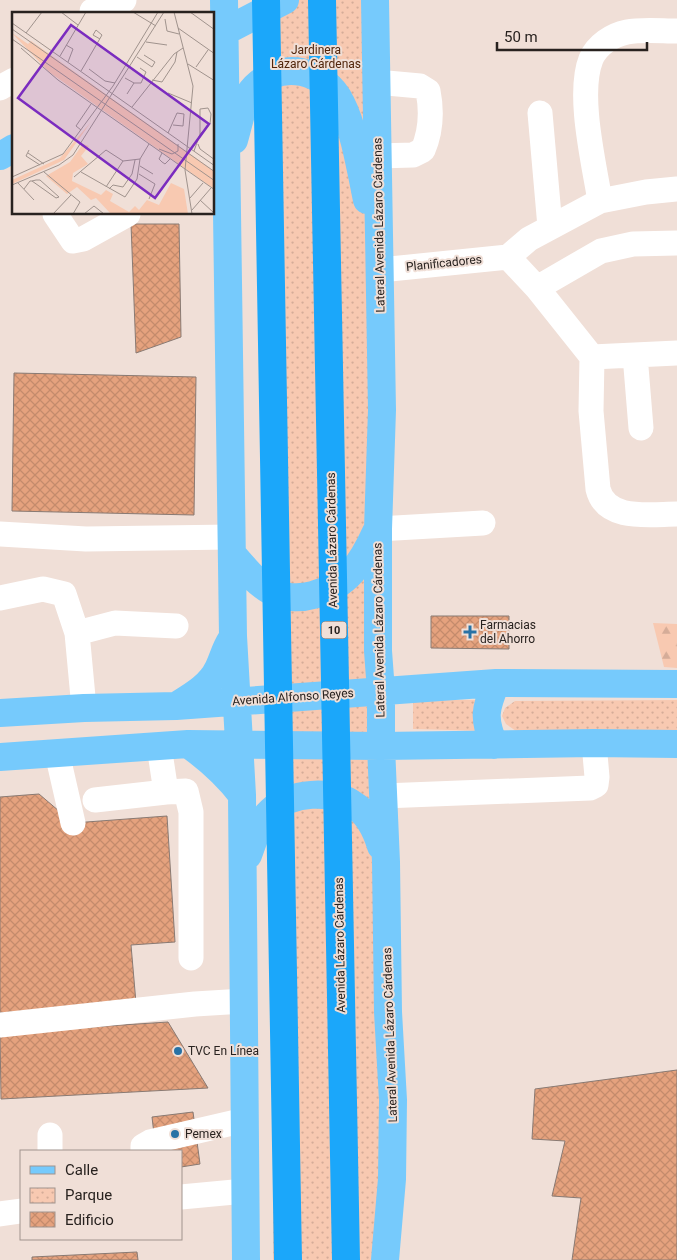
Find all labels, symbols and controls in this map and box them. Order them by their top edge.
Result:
inset map [12,12,215,215]
scale bar [497,20,647,52]
text: 50 m [504,28,538,46]
park label: Jardinera Lázaro Cárdenas [271,43,361,71]
street label: Lateral Avenida Lázaro Cárdenas [370,137,388,313]
street label: Planificadores [405,252,483,274]
street label: Avenida Lázaro Cárdenas [324,472,340,608]
street label: Lateral Avenida Lázaro Cárdenas [370,542,388,718]
place label: Farmacias del Ahorro [480,618,536,646]
road number: 10 [322,622,346,638]
marker: Farmacias del Ahorro [464,626,476,638]
street label: Avenida Alfonso Reyes [232,686,354,708]
street label: Avenida Lázaro Cárdenas [332,877,348,1013]
street label: Lateral Avenida Lázaro Cárdenas [380,947,400,1123]
place label: TVC En Línea [188,1044,259,1058]
marker: TVC En Línea [172,1045,184,1057]
place label: Pemex [185,1127,222,1141]
marker: Pemex [169,1128,181,1140]
legend [20,1150,182,1240]
text: Calle [65,1161,98,1179]
text: Parque [65,1186,112,1204]
text: Edificio [65,1211,114,1229]

